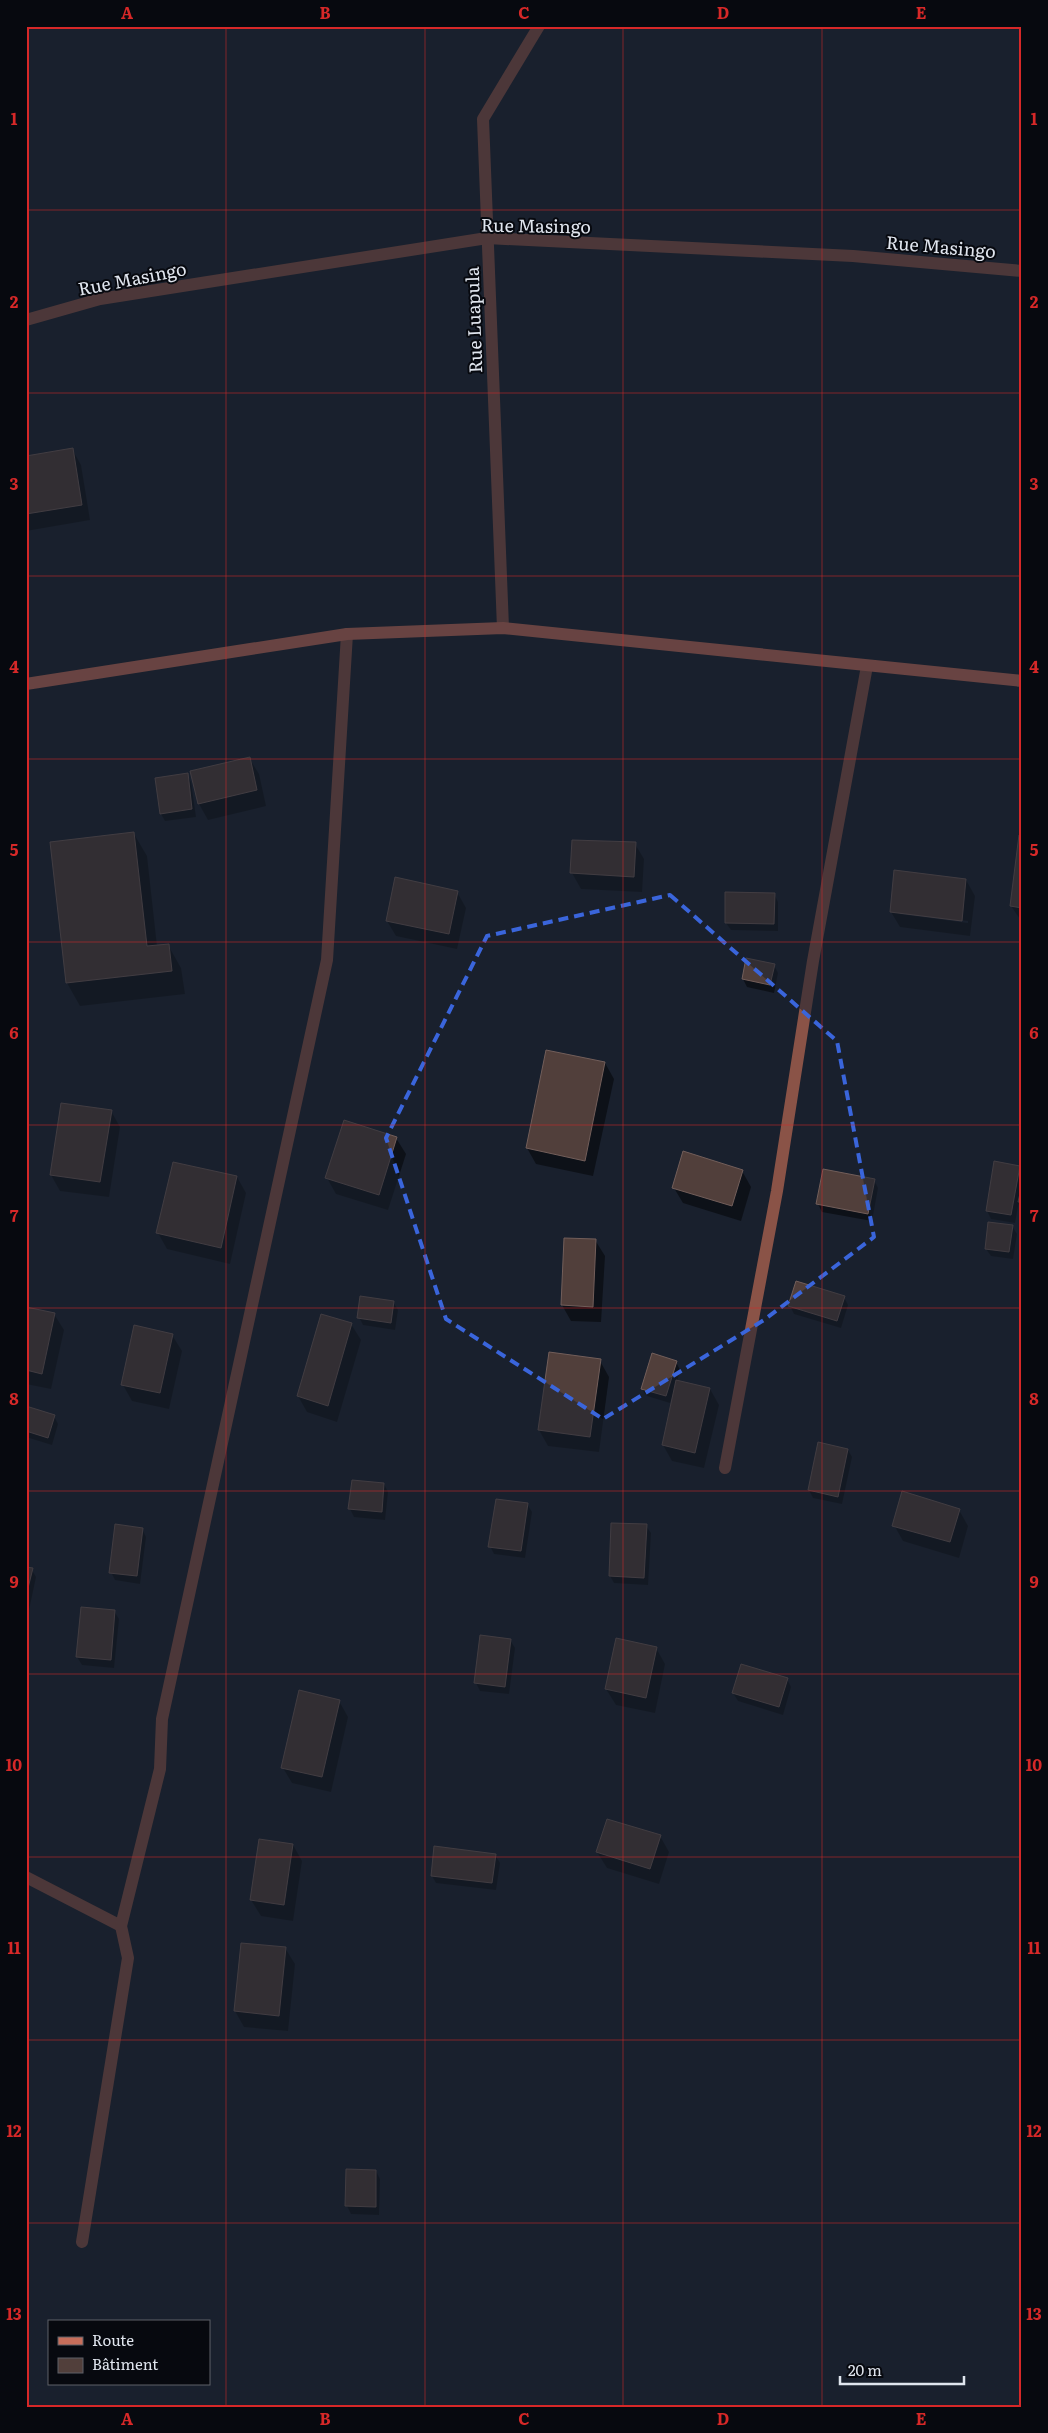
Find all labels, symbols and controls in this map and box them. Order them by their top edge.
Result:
text: A [121,0,133,24]
text: B [319,0,331,24]
text: C [518,0,530,24]
text: D [717,0,729,24]
text: E [916,0,927,24]
text: 1 [11,106,18,130]
text: 1 [1031,106,1038,130]
street label: Rue Masingo [481,211,591,239]
street label: Rue Masingo [885,228,997,264]
street label: Rue Masingo [75,254,189,302]
street label: Rue Luapula [458,266,488,374]
text: 2 [10,289,19,313]
text: 2 [1030,289,1039,313]
text: 3 [10,471,19,495]
text: 3 [1030,471,1039,495]
text: 4 [9,654,19,678]
text: 4 [1029,654,1039,678]
text: 5 [10,837,19,861]
text: 5 [1030,837,1039,861]
text: 6 [9,1020,19,1044]
text: 6 [1029,1020,1039,1044]
text: 7 [10,1203,19,1227]
text: 7 [1030,1203,1039,1227]
text: 8 [9,1386,19,1410]
text: 8 [1029,1386,1039,1410]
text: 9 [9,1569,19,1593]
text: 9 [1029,1569,1039,1593]
text: 10 [6,1752,22,1776]
text: 10 [1026,1752,1042,1776]
text: 11 [7,1935,21,1959]
text: 11 [1027,1935,1041,1959]
text: 12 [6,2118,22,2142]
text: 12 [1026,2118,1042,2142]
text: 13 [6,2301,22,2325]
text: 13 [1026,2301,1042,2325]
legend [48,2320,210,2386]
text: Route [92,2328,134,2351]
text: Bâtiment [92,2352,158,2375]
scale bar [840,2353,964,2385]
text: 20 m [848,2358,882,2381]
text: A [121,2406,133,2430]
text: B [319,2406,331,2430]
text: C [518,2406,530,2430]
text: D [717,2406,729,2430]
text: E [916,2406,927,2430]

